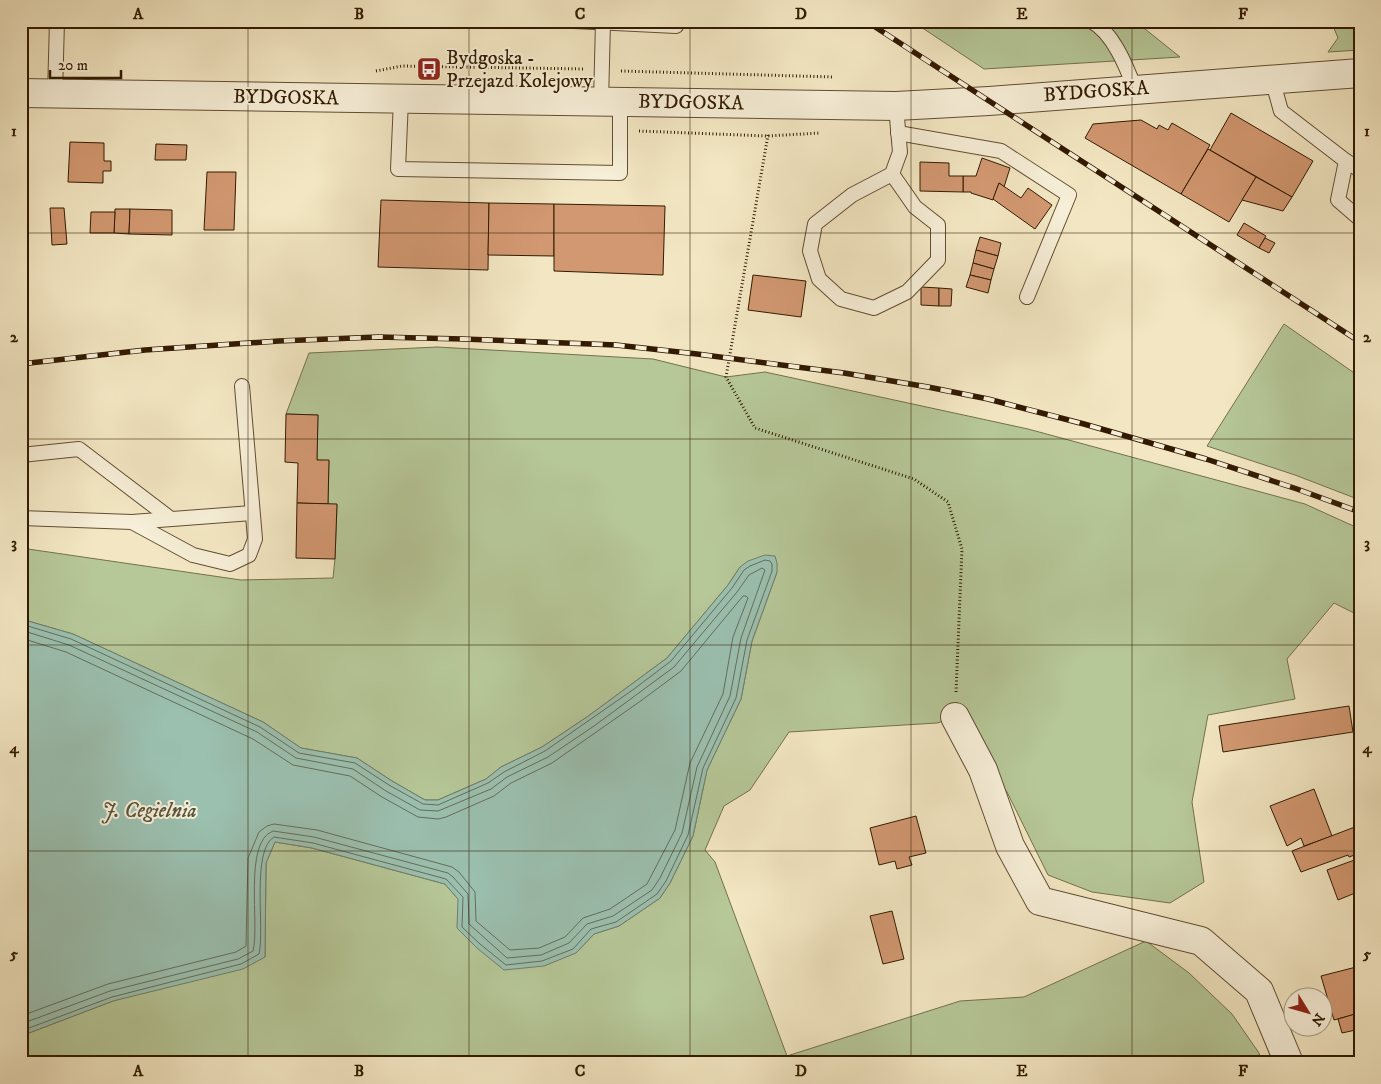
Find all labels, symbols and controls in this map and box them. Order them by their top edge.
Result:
text: A [132,4,144,24]
text: B [354,4,364,24]
text: C [575,4,585,24]
text: D [795,4,807,24]
text: E [1016,4,1028,24]
text: F [1238,4,1248,24]
place label: Bydgoska - Przejazd Kolejowy [446,46,593,94]
scale bar [50,48,121,80]
text: 20 m [58,56,88,75]
bus stop icon: Bydgoska - Przejazd Kolejowy [416,56,442,82]
street label: BYDGOSKA [1042,76,1150,108]
street label: BYDGOSKA [233,85,339,111]
street label: BYDGOSKA [638,90,744,116]
text: 1 [11,121,17,141]
text: 1 [1364,121,1370,141]
text: 2 [10,327,19,347]
text: 2 [1363,327,1372,347]
text: 3 [11,533,17,553]
text: 3 [1364,533,1370,553]
text: 4 [8,738,19,758]
text: 4 [1361,738,1372,758]
water label: J. Cegielnia [101,798,197,824]
text: 5 [9,944,18,964]
text: 5 [1362,944,1371,964]
north arrow [1284,986,1334,1036]
text: N [1307,1009,1328,1030]
text: A [132,1061,144,1081]
text: B [354,1061,364,1081]
text: C [575,1061,585,1081]
text: D [795,1061,807,1081]
text: E [1016,1061,1028,1081]
text: F [1238,1061,1248,1081]

